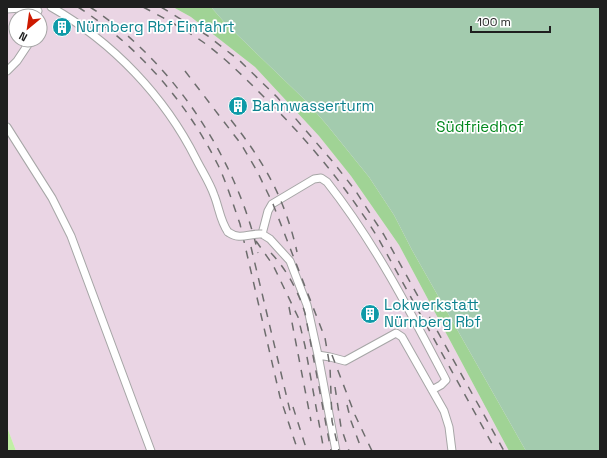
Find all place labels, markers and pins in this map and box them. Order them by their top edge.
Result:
building icon: Nürnberg Rbf Einfahrt [51,16,73,38]
place label: Nürnberg Rbf Einfahrt [76,17,235,36]
building icon: Bahnwasserturm [227,95,249,117]
place label: Bahnwasserturm [252,96,374,115]
place label: Lokwerkstatt Nürnberg Rbf [384,295,481,331]
building icon: Lokwerkstatt Nürnberg Rbf [359,303,381,325]

